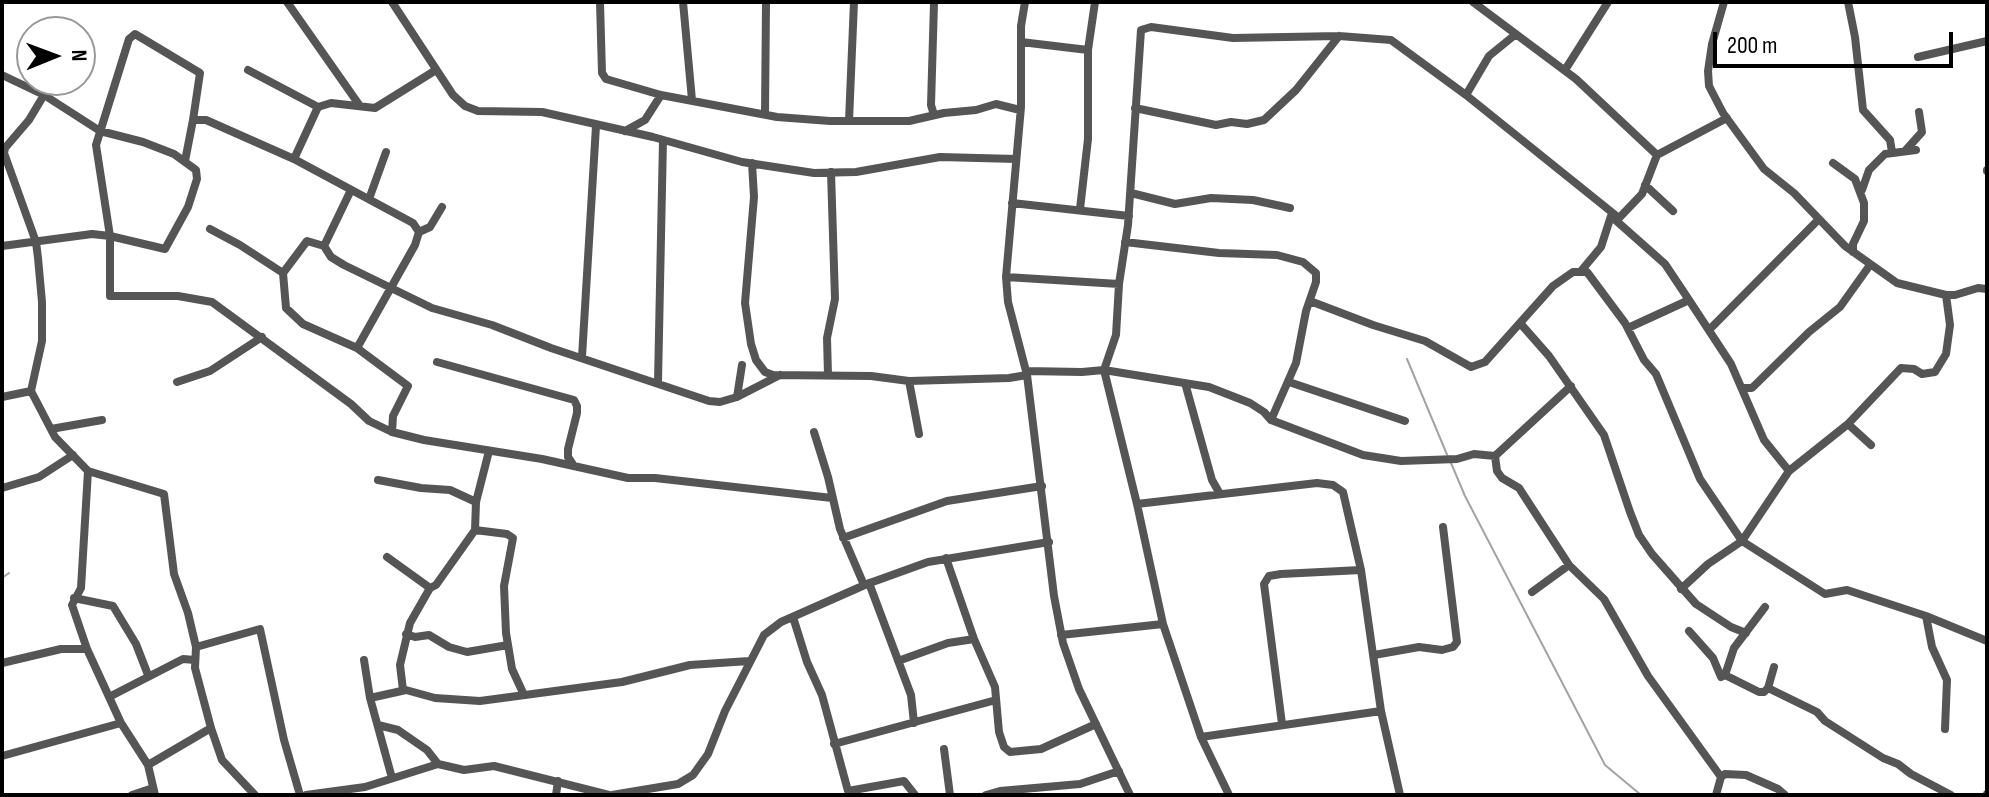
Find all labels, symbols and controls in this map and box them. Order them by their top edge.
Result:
north arrow [16,16,96,96]
scale bar [1717,16,1957,66]
text: 200 m [1727,31,1778,60]
text: N [65,49,92,62]

